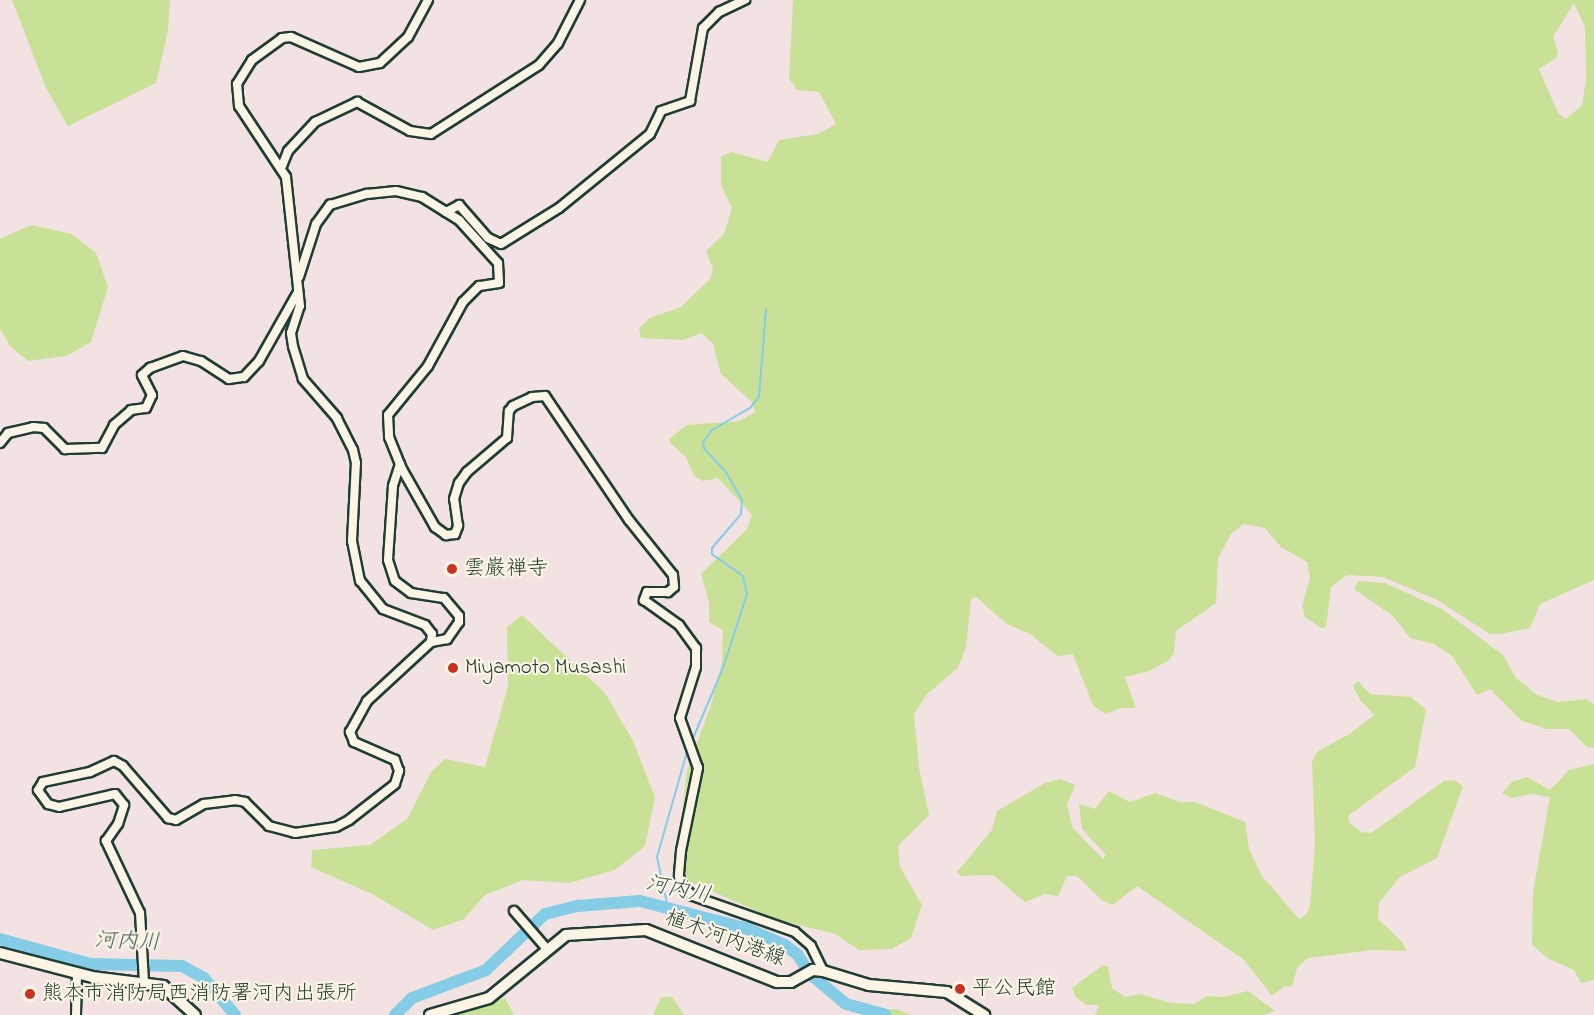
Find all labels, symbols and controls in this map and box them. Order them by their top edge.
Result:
place label: 雲巌禅寺 [464,556,548,582]
marker: 雲巌禅寺 [445,562,459,576]
place label: Miyamoto Musashi [465,655,626,681]
marker: Miyamoto Musashi [446,661,460,675]
water label: 河内川 [643,871,713,911]
street label: 植木河内港線 [661,906,789,972]
water label: 河内川 [94,929,160,957]
place label: 平公民館 [972,976,1056,1002]
place label: 熊本市消防局西消防署河内出張所 [42,981,357,1007]
marker: 平公民館 [953,982,967,996]
marker: 熊本市消防局西消防署河内出張所 [23,987,37,1001]

